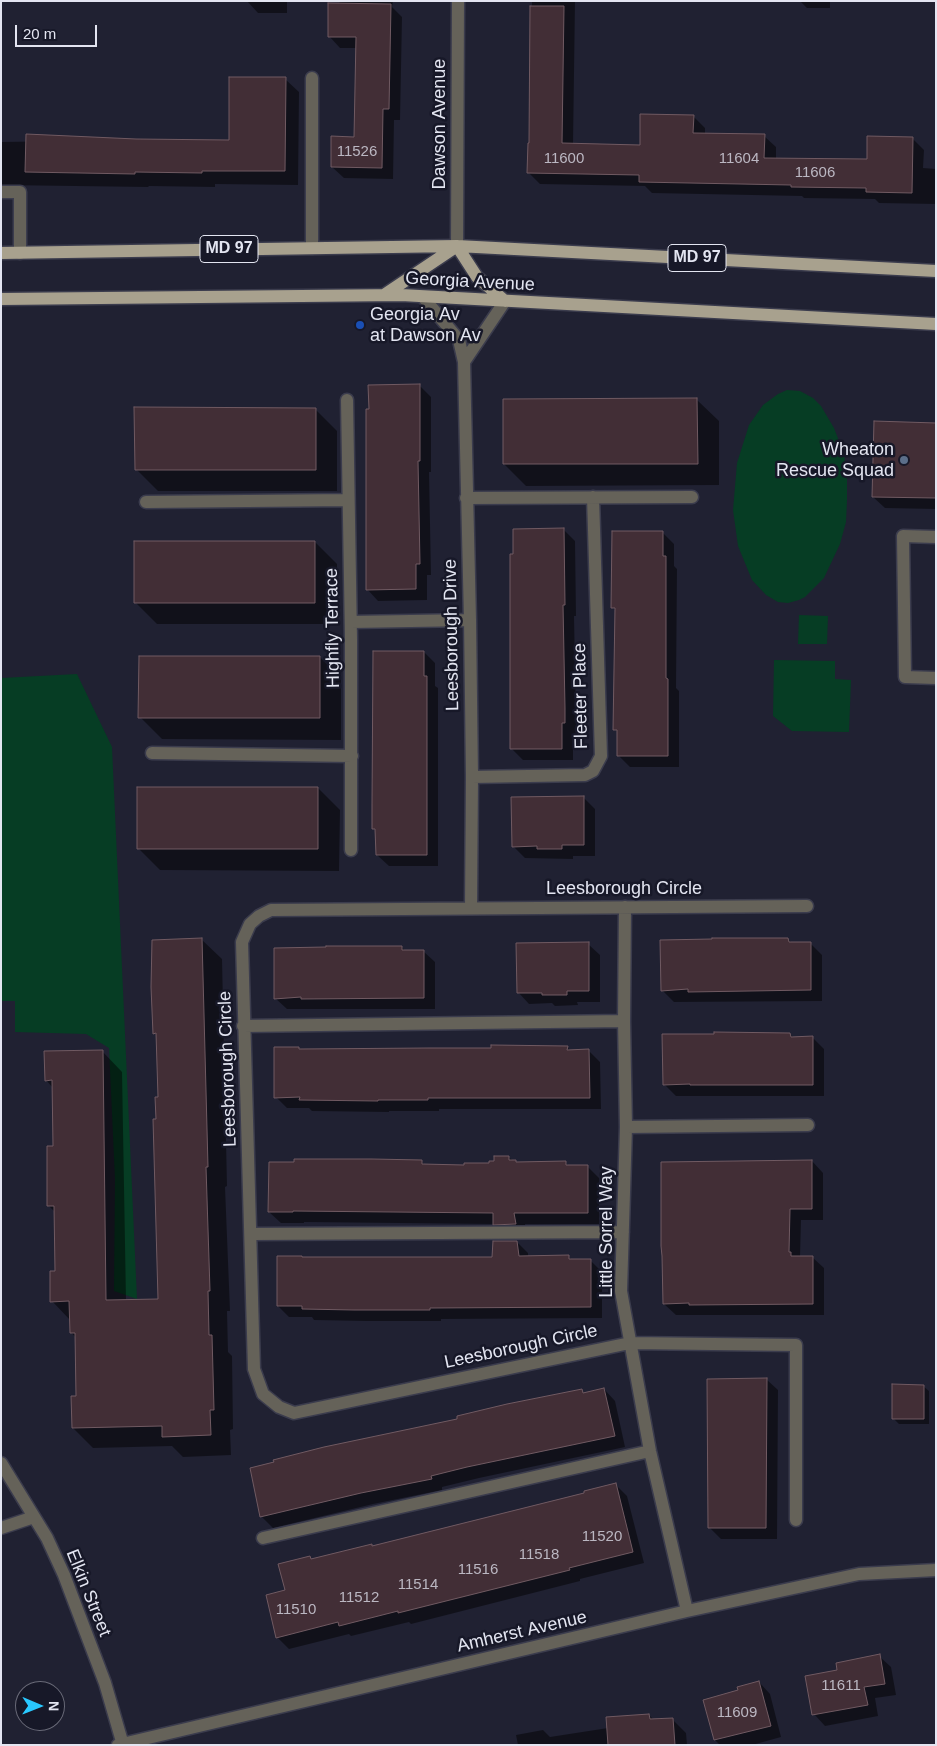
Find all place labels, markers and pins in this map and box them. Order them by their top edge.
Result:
place label: Georgia Av at Dawson Av [370,304,481,346]
marker: Georgia Av at Dawson Av [354,319,366,331]
place label: Wheaton Rescue Squad [776,439,894,482]
marker: Wheaton Rescue Squad [898,454,910,466]

